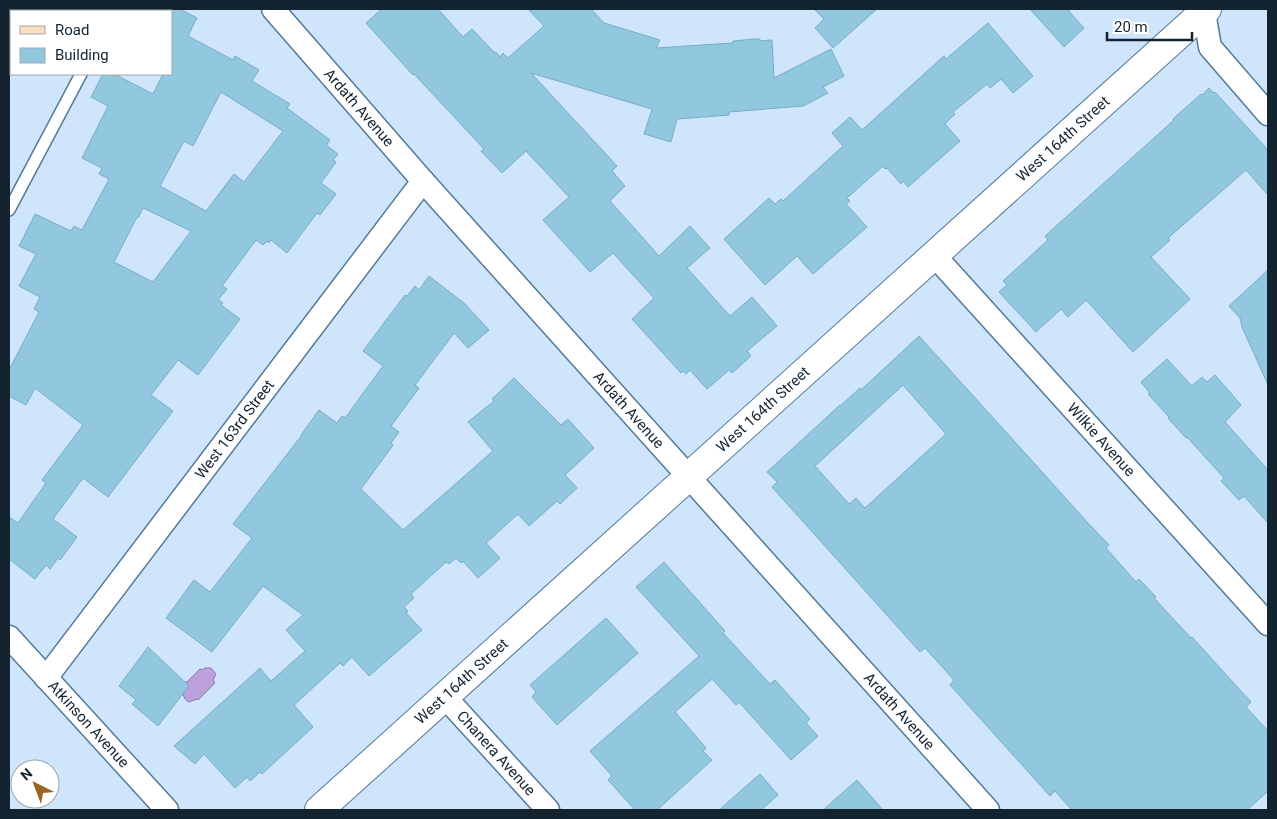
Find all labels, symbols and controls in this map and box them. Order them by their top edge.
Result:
legend [10,10,172,75]
scale bar [1107,10,1192,42]
text: 20 m [1114,18,1148,36]
text: Road [55,21,89,39]
text: Building [55,46,109,64]
street label: Ardath Avenue [320,65,398,150]
street label: West 164th Street [1013,92,1113,186]
street label: West 164th Street [713,363,813,456]
street label: Ardath Avenue [589,368,668,452]
street label: West 163rd Street [191,376,278,482]
street label: Wilkie Avenue [1063,399,1139,480]
street label: West 164th Street [411,635,512,728]
street label: Ardath Avenue [860,669,939,754]
street label: Atkinson Avenue [44,677,133,771]
street label: Chanera Avenue [453,707,539,799]
north arrow [10,759,60,809]
text: N [17,765,35,784]

